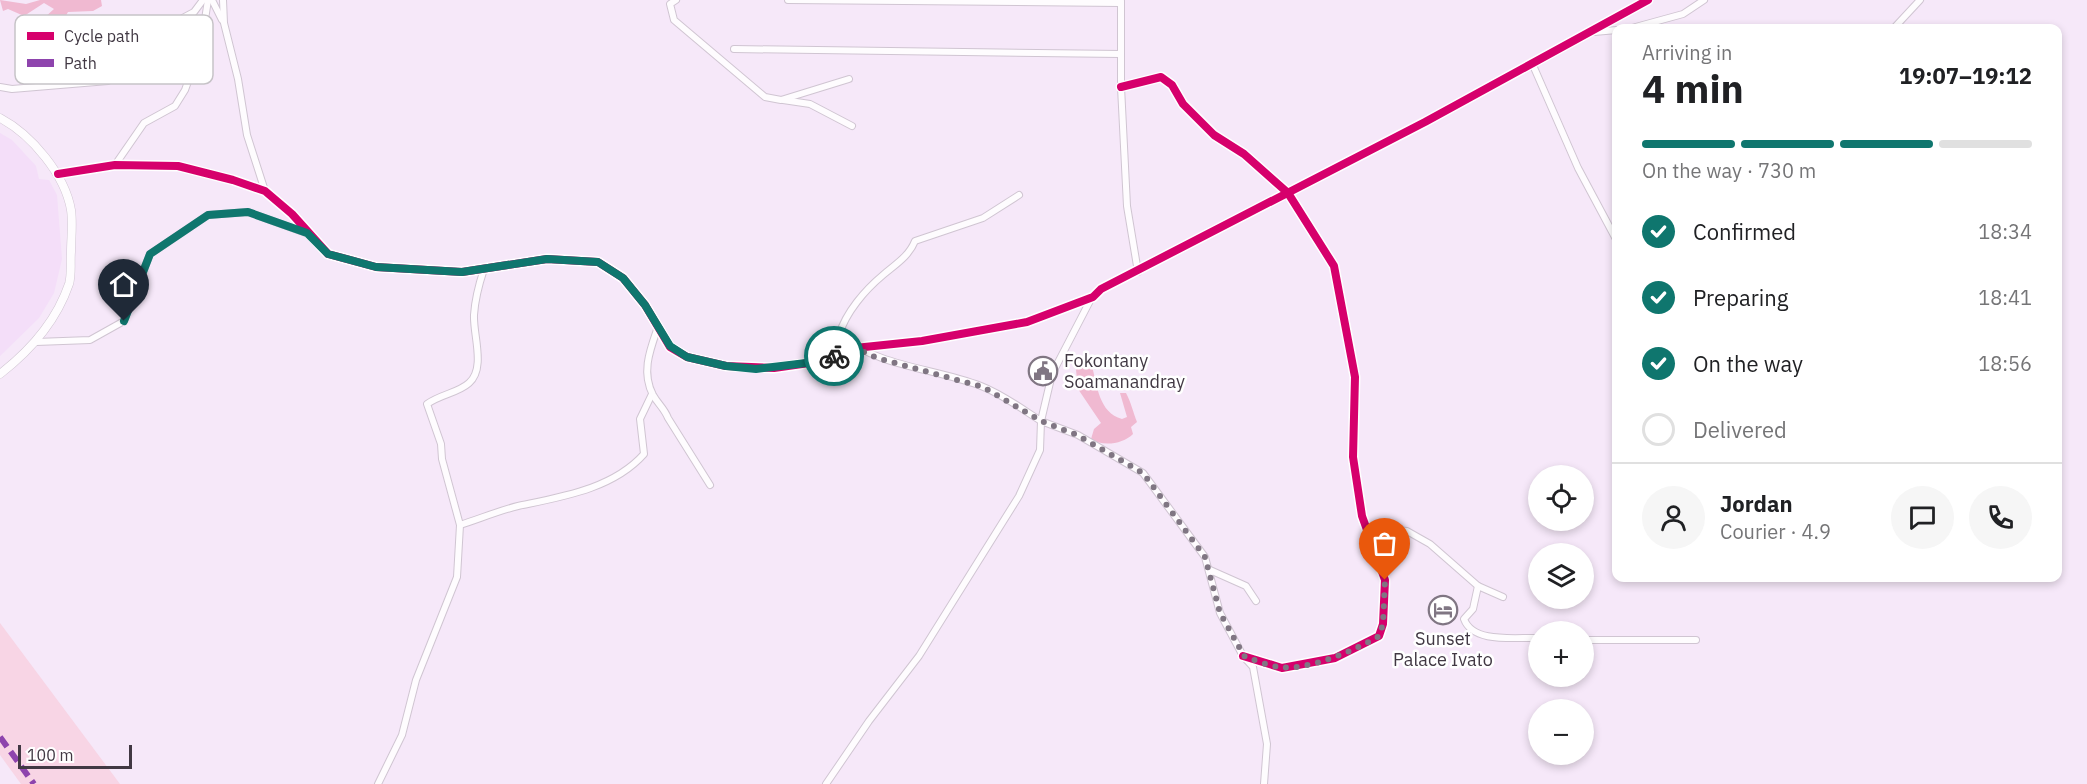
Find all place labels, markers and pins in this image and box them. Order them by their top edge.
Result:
pin [98,259,149,321]
place label: Fokontany Soamanandray [1064,349,1185,393]
public building icon: Fokontany Soamanandray [1027,355,1059,387]
pin [1359,518,1410,580]
hotel icon: Sunset Palace Ivato [1427,594,1459,626]
place label: Sunset Palace Ivato [1393,627,1493,671]

